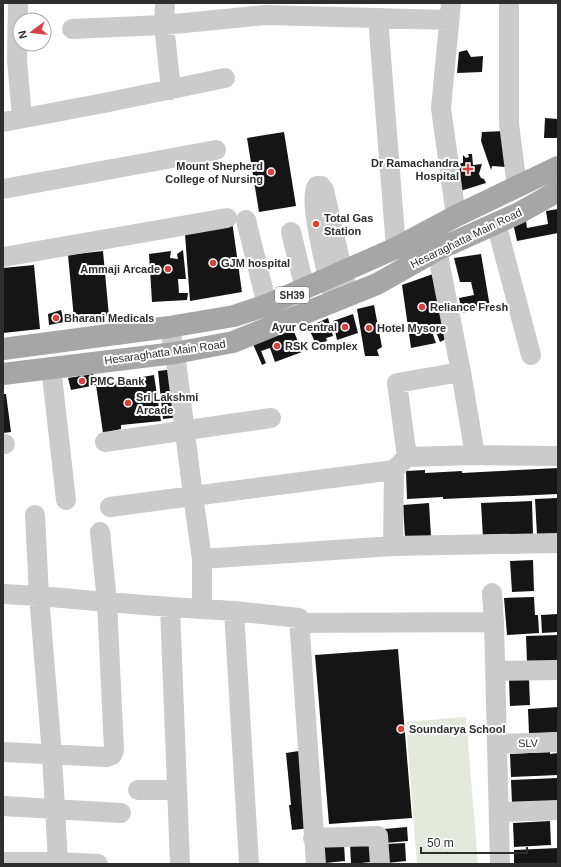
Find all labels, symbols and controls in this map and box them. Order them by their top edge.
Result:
north arrow [12,12,52,52]
text: N [16,29,29,40]
place label: Dr Ramachandra Hospital [371,157,460,182]
place label: Mount Shepherd College of Nursing [165,160,263,185]
marker: Dr Ramachandra Hospital [462,163,474,175]
marker: Mount Shepherd College of Nursing [266,167,276,177]
street label: Hesaraghatta Main Road [408,206,524,270]
place label: Total Gas Station [324,212,373,237]
marker: Total Gas Station [311,219,321,229]
place label: GJM hospital [221,257,290,269]
marker: GJM hospital [208,258,218,268]
place label: Ammaji Arcade [80,263,160,275]
marker: Ammaji Arcade [163,264,173,274]
road number: SH39 [275,287,309,303]
place label: Reliance Fresh [430,301,509,313]
marker: Reliance Fresh [417,302,427,312]
place label: Bharani Medicals [64,312,154,324]
marker: Bharani Medicals [51,313,61,323]
place label: Ayur Central [271,321,337,333]
marker: Ayur Central [340,322,350,332]
place label: Hotel Mysore [377,322,446,334]
marker: Hotel Mysore [364,323,374,333]
street label: Hesaraghatta Main Road [104,338,226,366]
place label: RSK Complex [285,340,359,352]
marker: RSK Complex [272,341,282,351]
place label: PMC Bank [90,375,145,387]
marker: PMC Bank [77,376,87,386]
place label: Sri Lakshmi Arcade [136,391,198,416]
marker: Sri Lakshmi Arcade [123,398,133,408]
place label: Soundarya School [409,723,506,735]
marker: Soundarya School [396,724,406,734]
street label: SLV [518,737,539,749]
scale bar [421,829,527,855]
text: 50 m [427,836,454,850]

